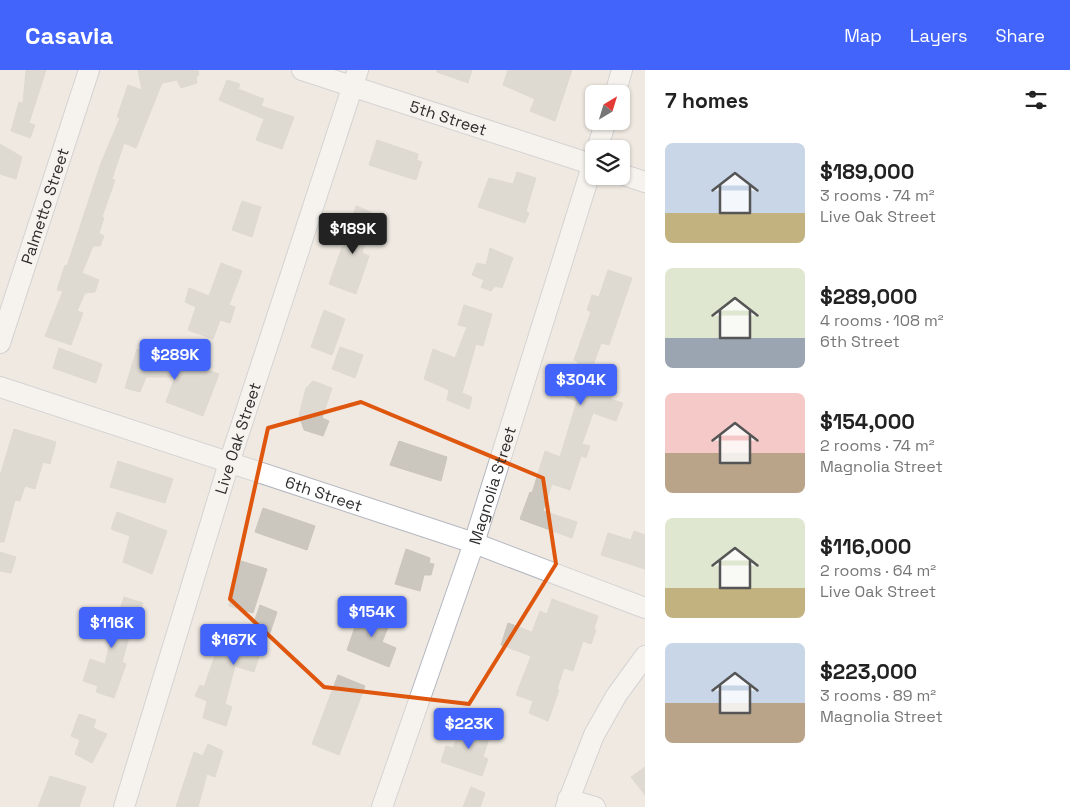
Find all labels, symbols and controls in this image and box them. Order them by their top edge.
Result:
text: Casavia [25,20,113,51]
text: Map [844,24,882,47]
text: Layers [910,24,967,47]
text: Share [995,24,1045,47]
north arrow [585,85,630,130]
map controls [585,85,630,185]
icon: filters [1022,86,1050,114]
text: 7 homes [665,87,749,114]
street label: 5th Street [407,96,490,140]
button: layers [585,140,630,185]
street label: Palmetto Street [16,145,74,267]
text: $189,000 [820,158,914,185]
icon: home [705,163,765,223]
text: 3 rooms · 74 m² [820,185,935,206]
text: Live Oak Street [820,206,936,227]
pin: $189K [318,212,388,255]
text: $189K [330,218,376,239]
text: $289,000 [820,283,917,310]
icon: home [705,288,765,348]
text: 4 rooms · 108 m² [820,310,944,331]
text: 6th Street [820,331,900,352]
pin: $289K [140,338,210,381]
text: $289K [151,344,199,365]
pin: $304K [546,364,616,406]
text: $304K [556,369,606,390]
street label: Live Oak Street [210,380,266,497]
text: $154,000 [820,408,915,435]
icon: home [705,413,765,473]
street label: Magnolia Street [464,424,521,547]
text: 2 rooms · 74 m² [820,435,935,456]
text: Magnolia Street [820,456,943,477]
street label: 6th Street [282,472,365,517]
text: $116,000 [820,533,911,560]
icon: home [705,538,765,598]
text: 2 rooms · 64 m² [820,560,936,581]
text: Live Oak Street [820,581,936,602]
pin: $154K [337,596,407,638]
text: $154K [349,601,395,622]
pin: $116K [77,606,147,649]
text: $116K [90,612,134,633]
pin: $167K [199,624,269,666]
text: $167K [211,629,257,650]
text: $223,000 [820,658,917,685]
icon: home [705,663,765,723]
text: 3 rooms · 89 m² [820,685,936,706]
text: Magnolia Street [820,706,943,727]
pin: $223K [434,708,504,750]
text: $223K [445,713,493,734]

